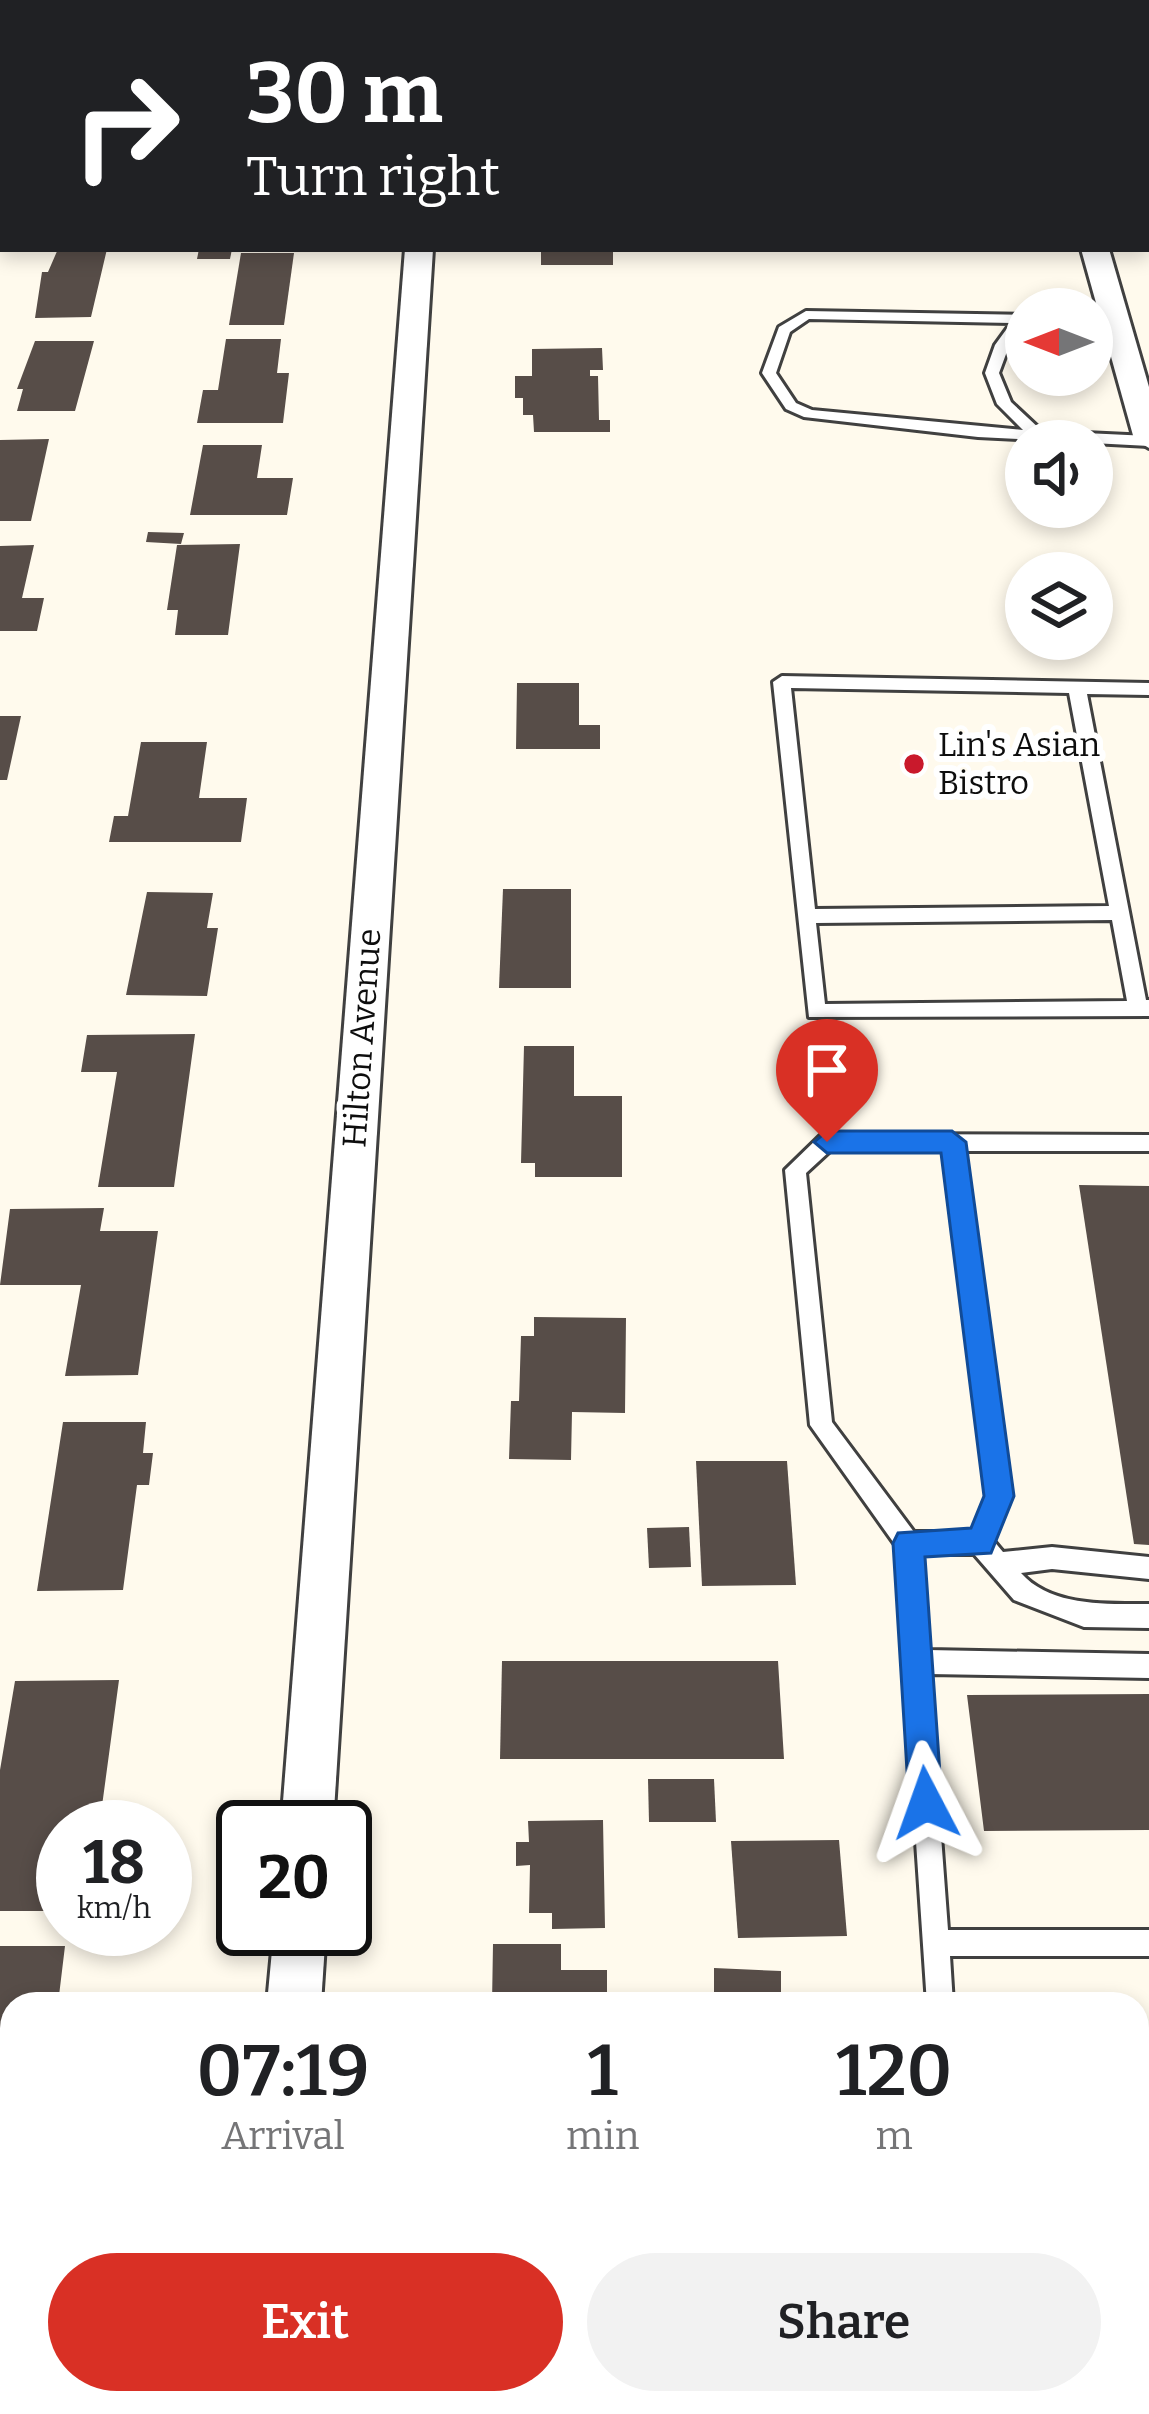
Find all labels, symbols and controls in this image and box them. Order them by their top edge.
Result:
text: 30 m [246,43,443,144]
icon: right [48,48,204,204]
text: Turn right [246,145,500,209]
north arrow [1005,288,1113,396]
map controls [1005,288,1113,660]
button: sound [1005,420,1113,528]
button: layers [1005,552,1113,660]
place label: Lin's Asian Bistro [938,725,1100,803]
marker: Lin's Asian Bistro [901,751,927,777]
street label: Hilton Avenue [334,927,390,1149]
pin [776,1019,878,1142]
icon: arrive [794,1037,860,1103]
position arrow [863,1740,989,1866]
speed limit sign: 20 [216,1800,372,1956]
text: 18 [83,1827,145,1899]
text: km/h [77,1890,151,1926]
text: 07:19 [197,2028,369,2114]
text: 1 [587,2028,618,2114]
text: 120 [836,2028,952,2114]
text: Arrival [221,2113,345,2159]
text: min [566,2113,639,2159]
text: m [876,2113,913,2159]
button: Exit [48,2253,563,2391]
button: Share [587,2253,1101,2391]

